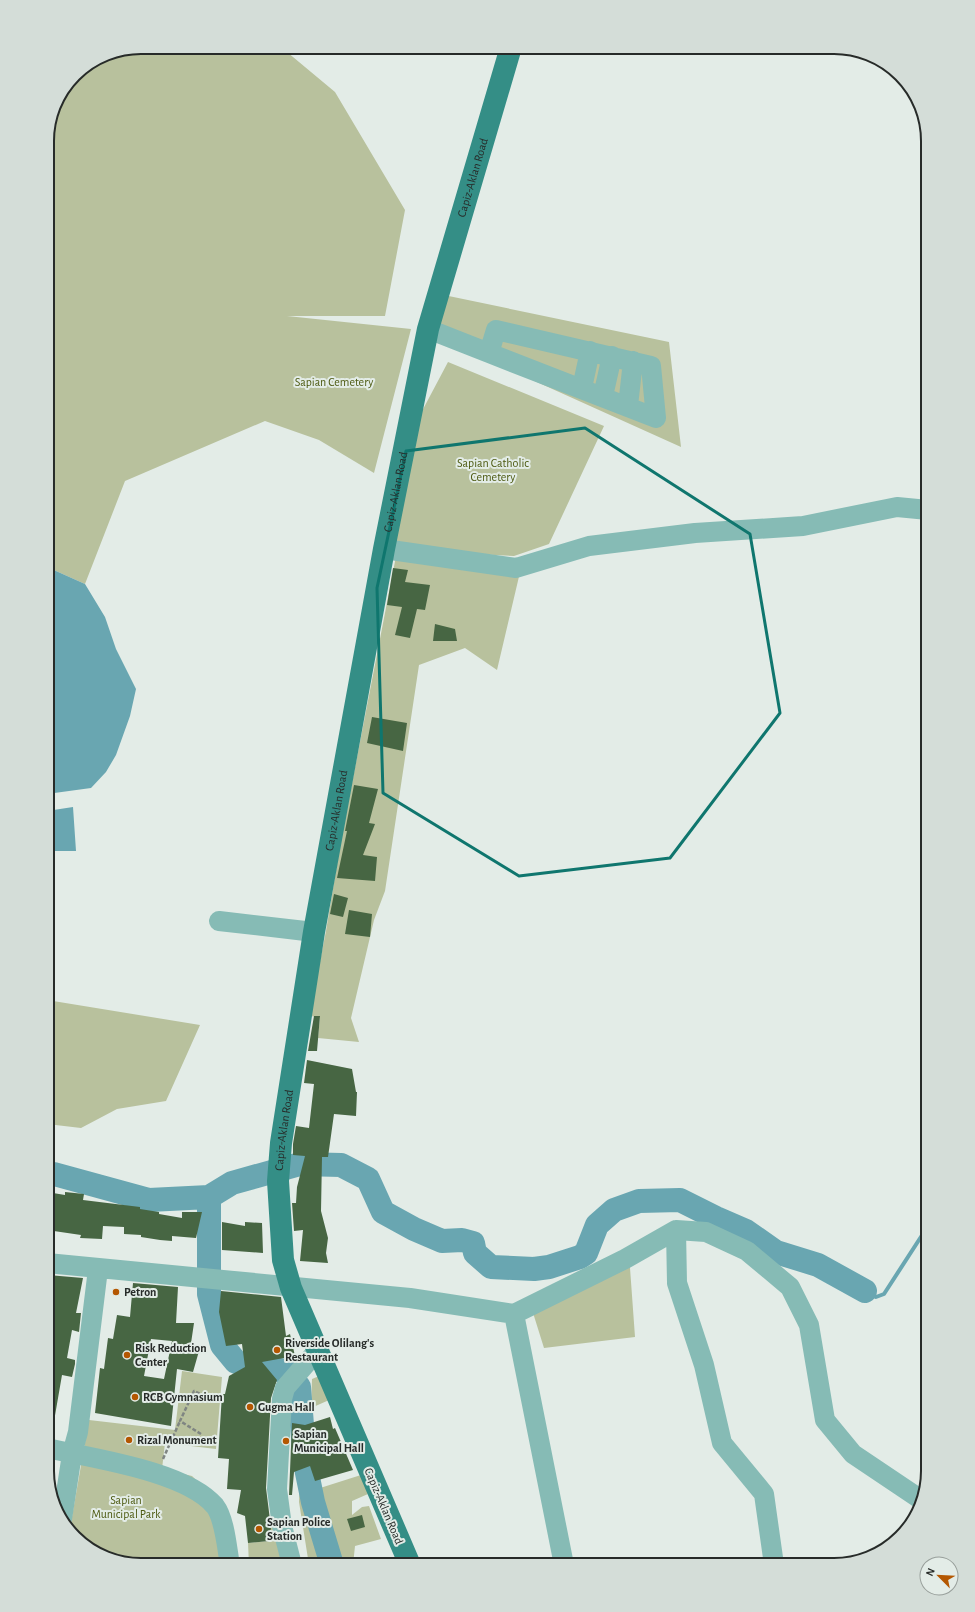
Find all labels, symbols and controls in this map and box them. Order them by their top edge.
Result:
street label: Capiz-Aklan Road [455,137,490,218]
park label: Sapian Cemetery [295,376,373,389]
street label: Capiz-Aklan Road [382,451,409,533]
park label: Sapian Catholic Cemetery [457,457,529,484]
street label: Capiz-Aklan Road [323,769,349,852]
street label: Capiz-Aklan Road [273,1089,295,1171]
place label: Petron [124,1286,156,1298]
marker: Petron [111,1287,121,1297]
place label: Riverside Olilang's Restaurant [285,1337,374,1363]
place label: Risk Reduction Center [135,1342,207,1368]
marker: Riverside Olilang's Restaurant [272,1345,282,1355]
marker: Risk Reduction Center [122,1350,132,1360]
place label: RCB Gymnasium [143,1391,223,1404]
marker: RCB Gymnasium [130,1392,140,1402]
place label: Gugma Hall [258,1401,315,1413]
marker: Gugma Hall [245,1402,255,1412]
place label: Sapian Municipal Hall [294,1428,364,1454]
place label: Rizal Monument [137,1434,217,1446]
marker: Rizal Monument [124,1435,134,1445]
marker: Sapian Municipal Hall [281,1436,291,1446]
street label: Capiz-Aklan Road [363,1466,405,1546]
park label: Sapian Municipal Park [91,1494,161,1520]
place label: Sapian Police Station [267,1516,331,1542]
marker: Sapian Police Station [254,1524,264,1534]
north arrow [919,1556,959,1596]
text: N [924,1566,937,1578]

